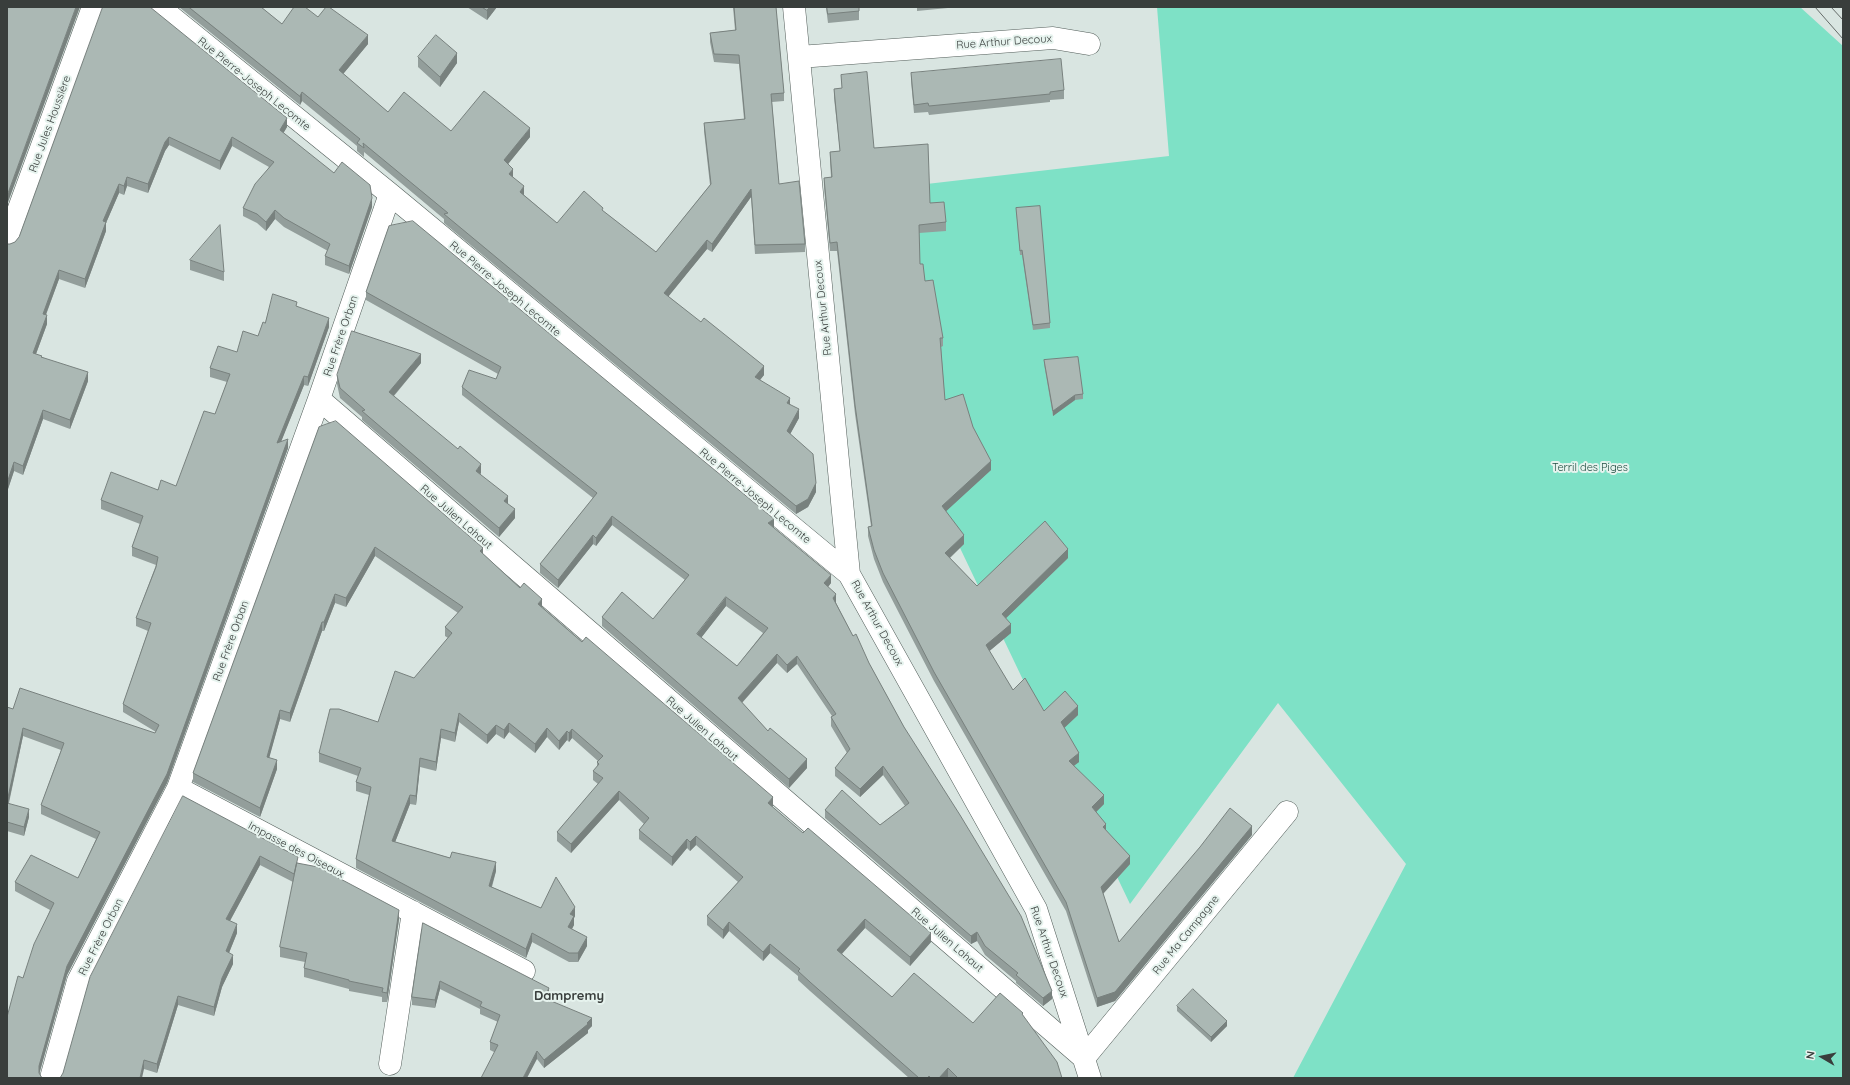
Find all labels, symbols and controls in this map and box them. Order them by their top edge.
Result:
street label: Rue Arthur Decoux [956,32,1052,52]
street label: Rue Pierre-Joseph Lecomte [195,34,313,134]
street label: Rue Jules Houssière [26,74,74,174]
street label: Rue Pierre-Joseph Lecomte [447,239,563,339]
street label: Rue Arthur Decoux [811,260,835,356]
street label: Rue Frère Orban [321,294,361,378]
street label: Rue Pierre-Joseph Lecomte [697,446,813,546]
park label: Terril des Piges [1552,461,1628,475]
street label: Rue Julien Lahaut [417,482,495,552]
street label: Rue Arthur Decoux [848,578,906,668]
street label: Rue Frère Orban [210,599,252,683]
street label: Rue Julien Lahaut [663,694,741,764]
street label: Impasse des Oiseaux [246,819,346,881]
street label: Rue Ma Campagne [1150,893,1222,977]
street label: Rue Frère Orban [76,896,126,978]
street label: Rue Julien Lahaut [908,905,986,975]
street label: Rue Arthur Decoux [1027,905,1071,999]
district label: Dampremy [534,988,604,1004]
north arrow [1802,1037,1842,1077]
text: N [1803,1050,1818,1060]

